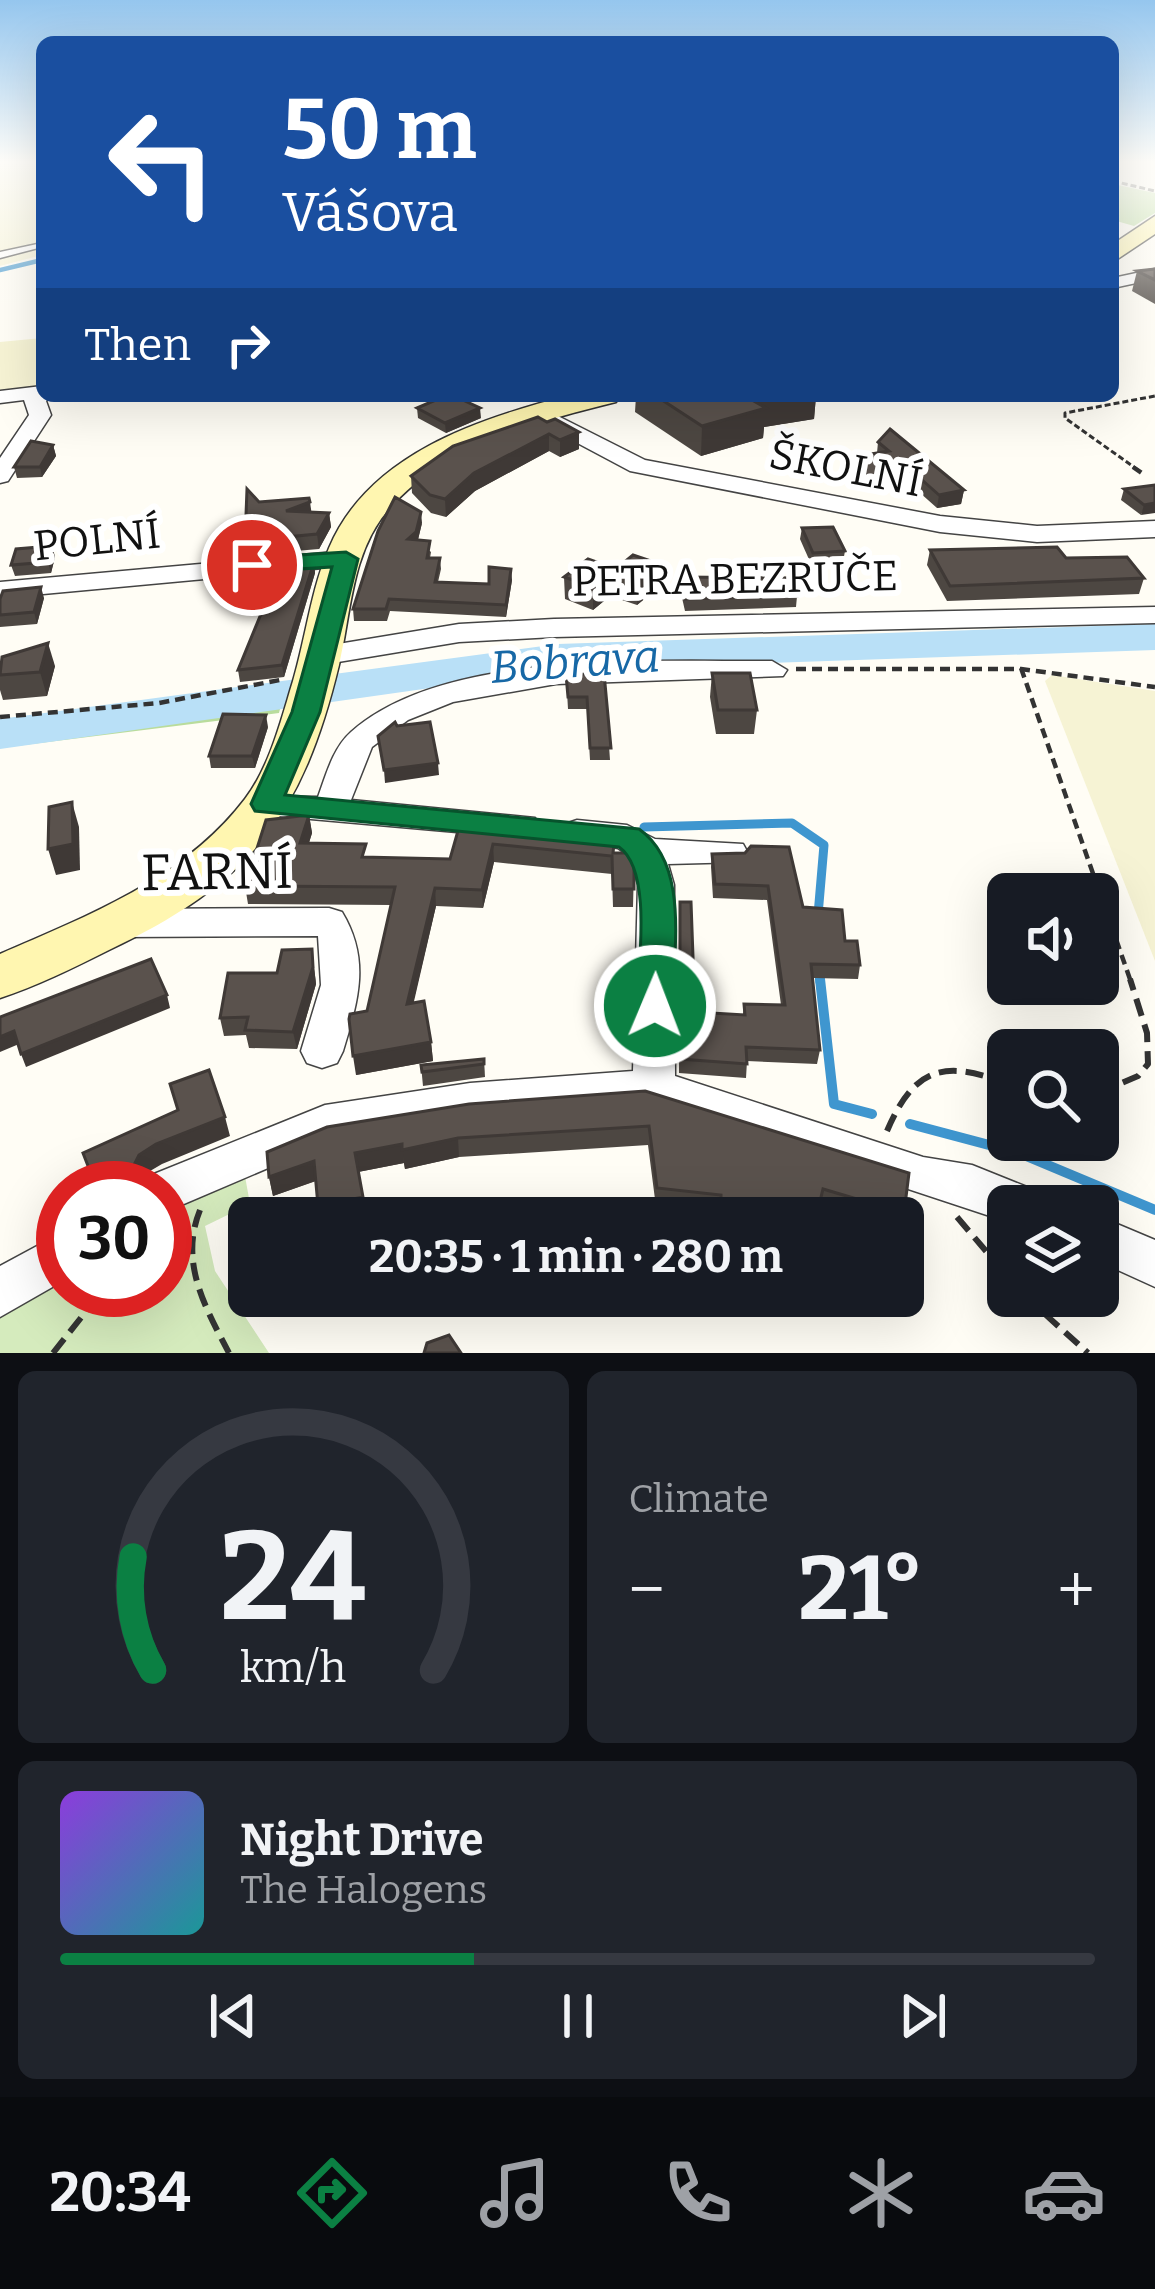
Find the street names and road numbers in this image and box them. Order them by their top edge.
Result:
street label: ŠKOLNÍ [765,428,927,507]
street label: POLNÍ [31,507,163,572]
street label: PETRA BEZRUČE [571,550,899,607]
street label: FARNÍ [141,840,293,904]

